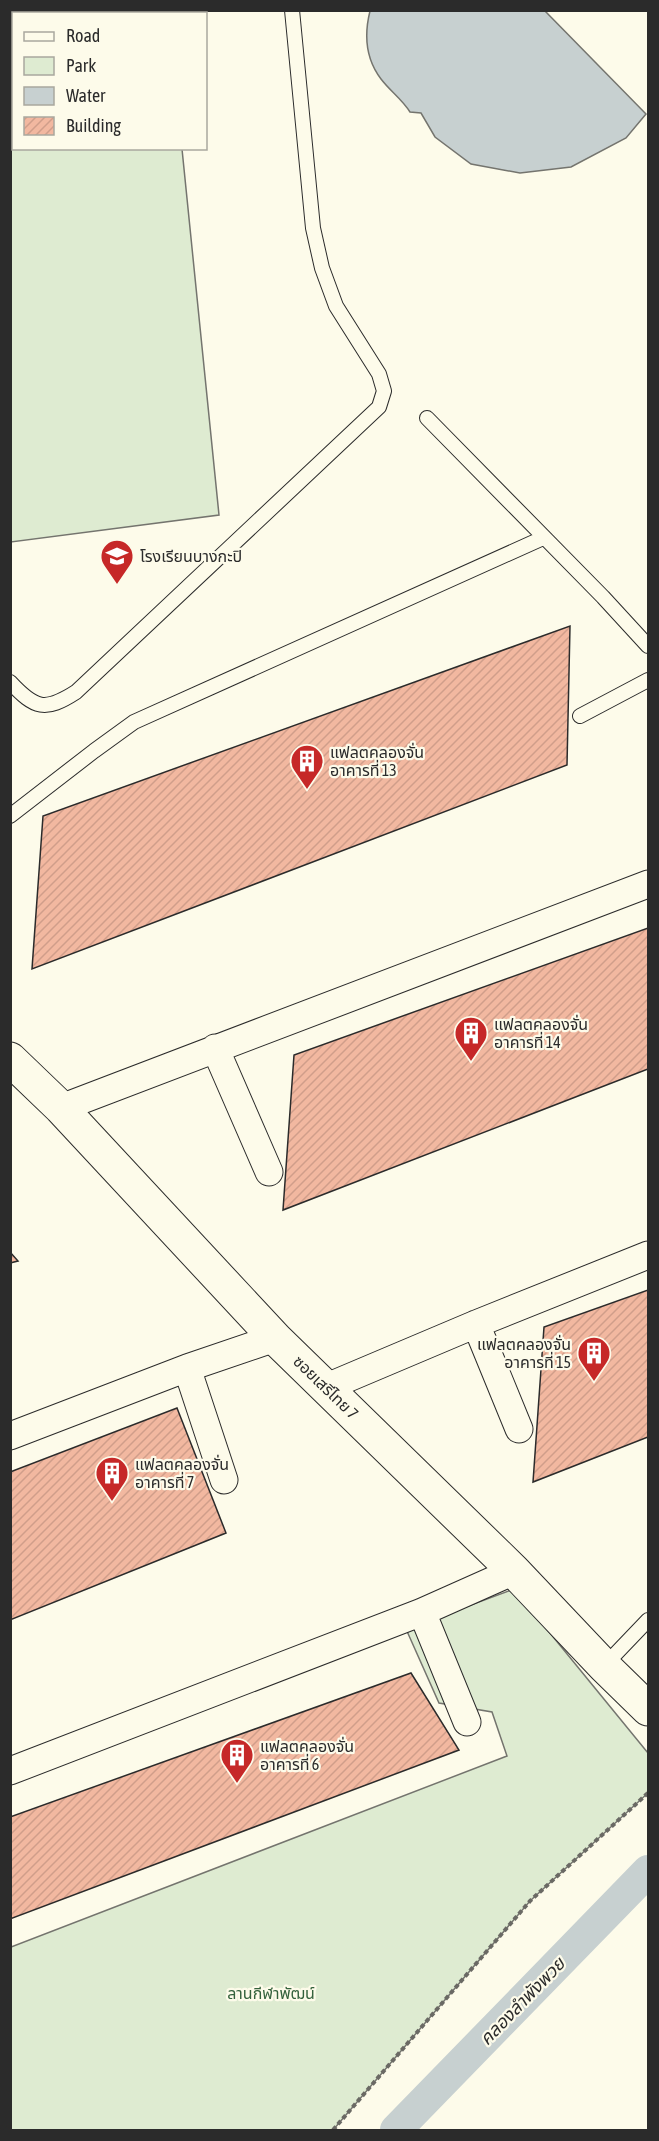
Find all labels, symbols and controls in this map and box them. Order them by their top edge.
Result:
legend [12,12,207,150]
text: Road [66,25,100,46]
text: Park [66,55,96,76]
text: Water [66,85,106,106]
text: Building [66,115,121,136]
school or university icon: โรงเรียนบางกะปิ [99,538,135,585]
place label: โรงเรียนบางกะปิ [140,547,242,565]
place label: แฟลตคลองจั่น อาคารที่ 13 [330,742,424,779]
building icon: แฟลตคลองจั่น อาคารที่ 13 [289,743,325,790]
place label: แฟลตคลองจั่น อาคารที่ 14 [494,1014,588,1051]
building icon: แฟลตคลองจั่น อาคารที่ 14 [453,1015,489,1062]
place label: แฟลตคลองจั่น อาคารที่ 15 [477,1334,571,1371]
building icon: แฟลตคลองจั่น อาคารที่ 15 [576,1335,612,1382]
street label: ซอยเสรีไทย 7 [290,1352,362,1422]
place label: แฟลตคลองจั่น อาคารที่ 7 [135,1454,229,1491]
building icon: แฟลตคลองจั่น อาคารที่ 7 [94,1455,130,1502]
place label: แฟลตคลองจั่น อาคารที่ 6 [260,1736,354,1773]
building icon: แฟลตคลองจั่น อาคารที่ 6 [219,1737,255,1784]
water label: คลองลำพังพวย [475,1952,570,2049]
park label: ลานกีฬาพัฒน์ [227,1984,315,2002]

